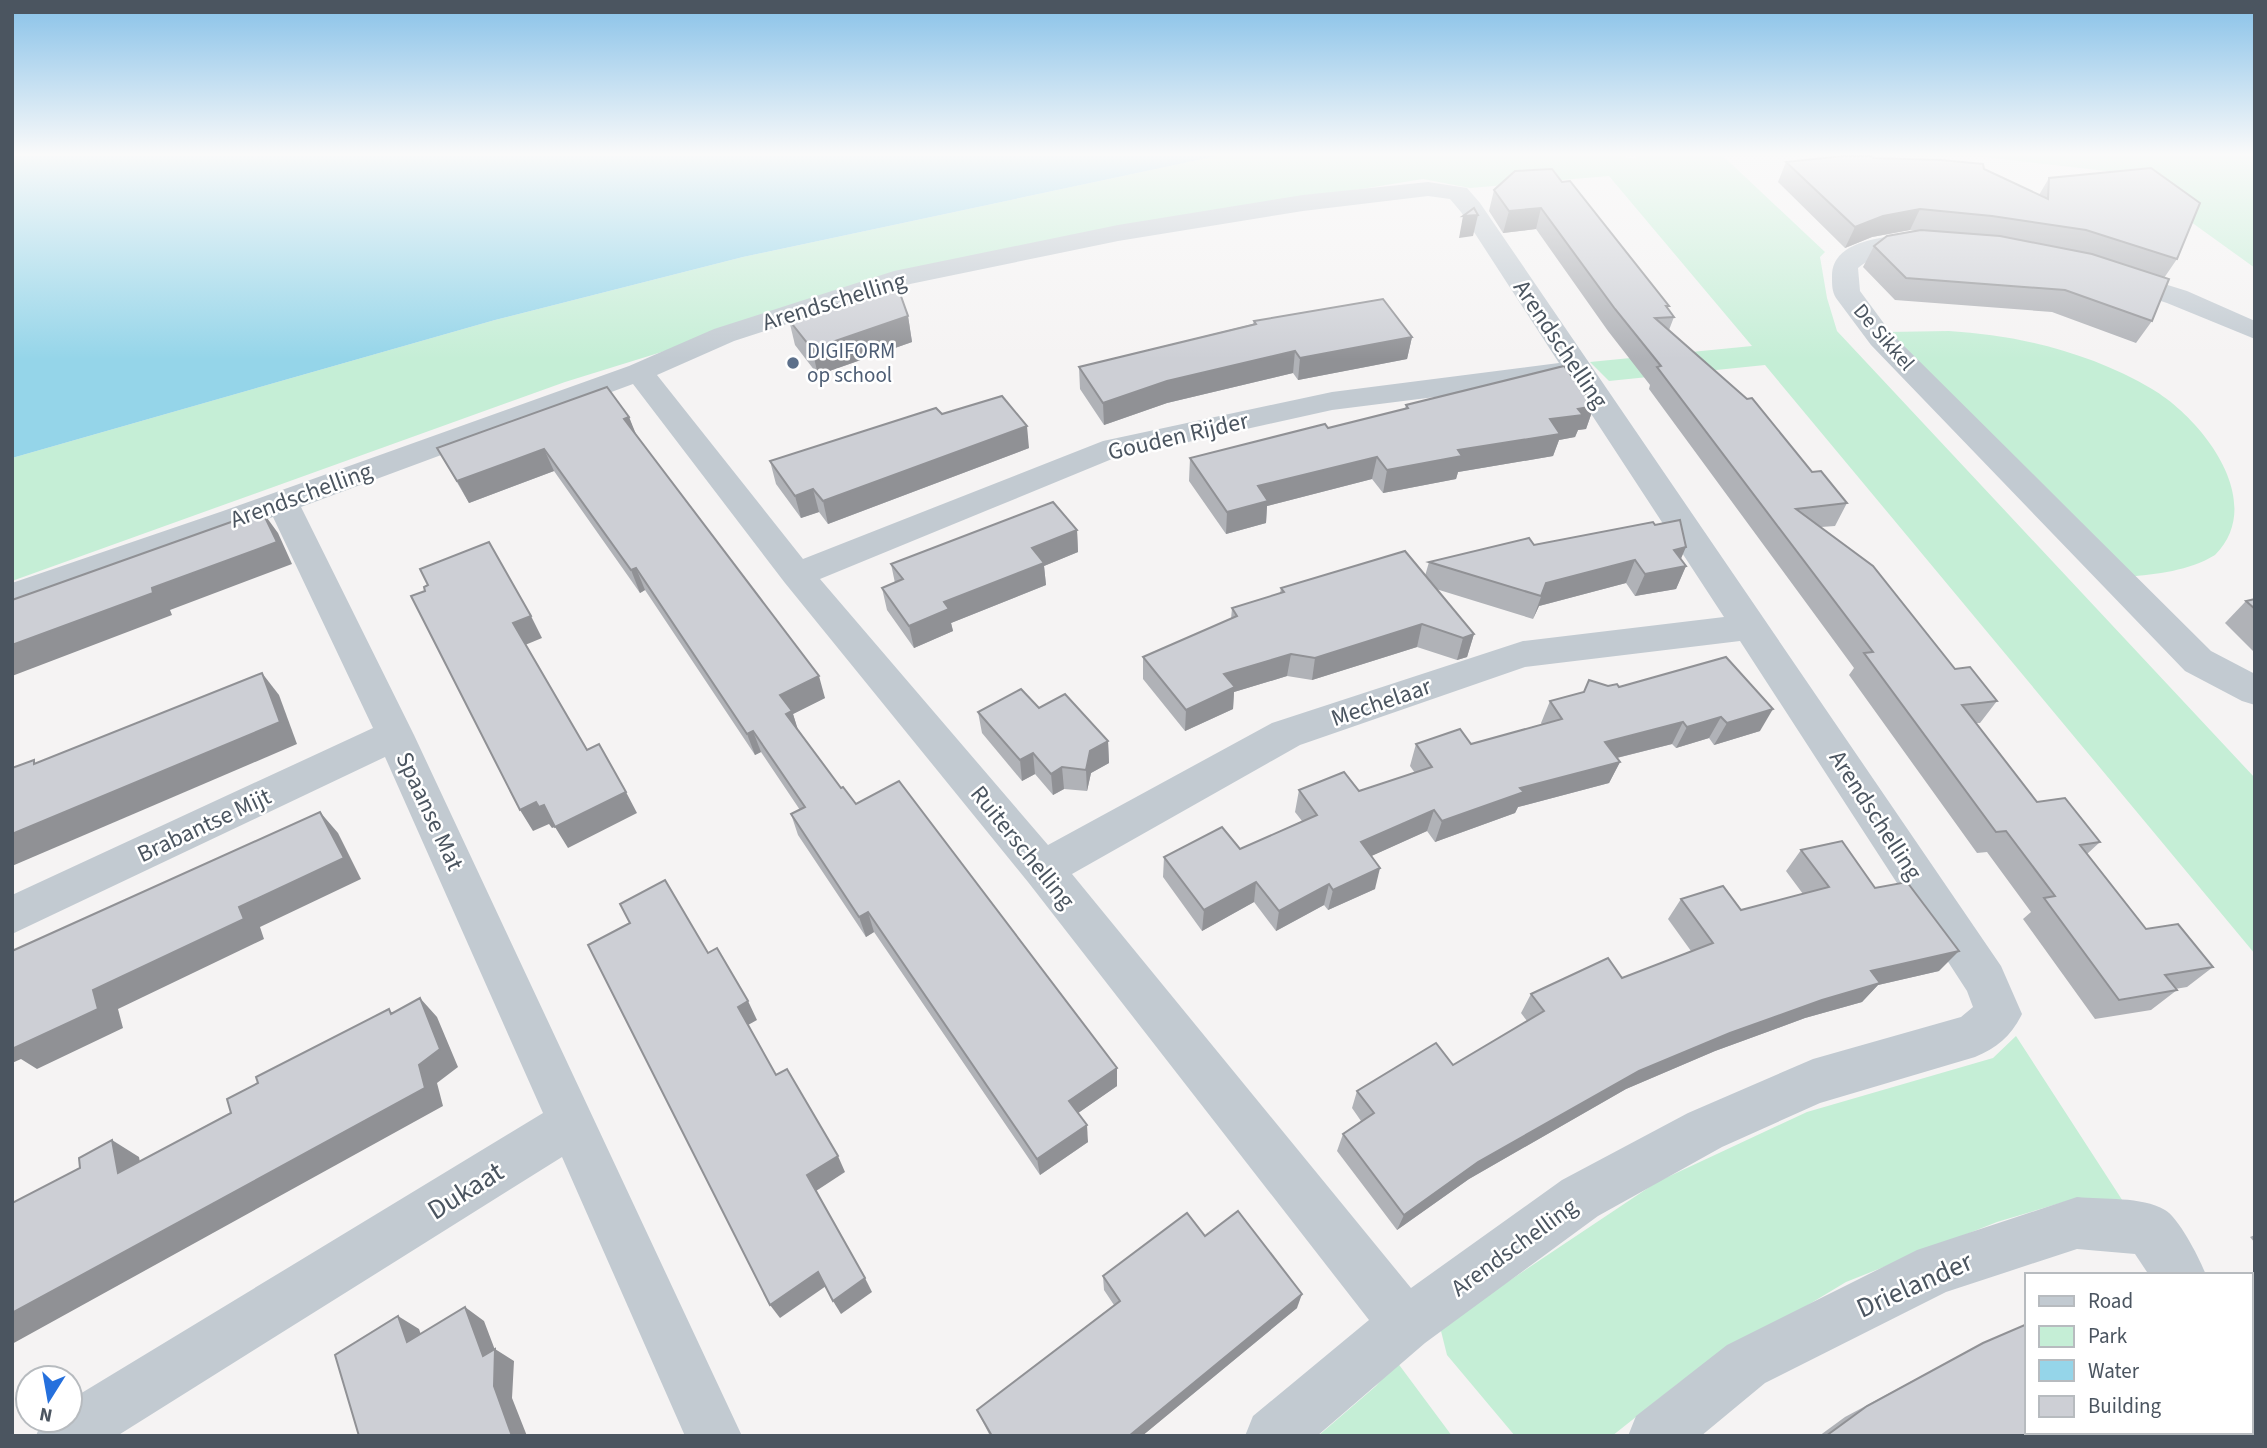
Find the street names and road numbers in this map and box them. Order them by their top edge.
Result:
street label: Arendschelling [758,263,910,340]
street label: Arendschelling [1504,273,1617,416]
street label: De Sikkel [1846,297,1922,377]
street label: Gouden Rijder [1104,403,1252,470]
street label: Arendschelling [225,454,377,537]
street label: Mechelaar [1326,669,1437,736]
street label: Arendschelling [1820,743,1931,887]
street label: Spaanse Mat [387,746,472,876]
street label: Ruiterschelling [962,778,1083,917]
street label: Brabantse Mijt [131,779,277,872]
street label: Dukaat [420,1152,512,1230]
street label: Arendschelling [1444,1190,1585,1305]
street label: Drielander [1850,1241,1979,1328]

